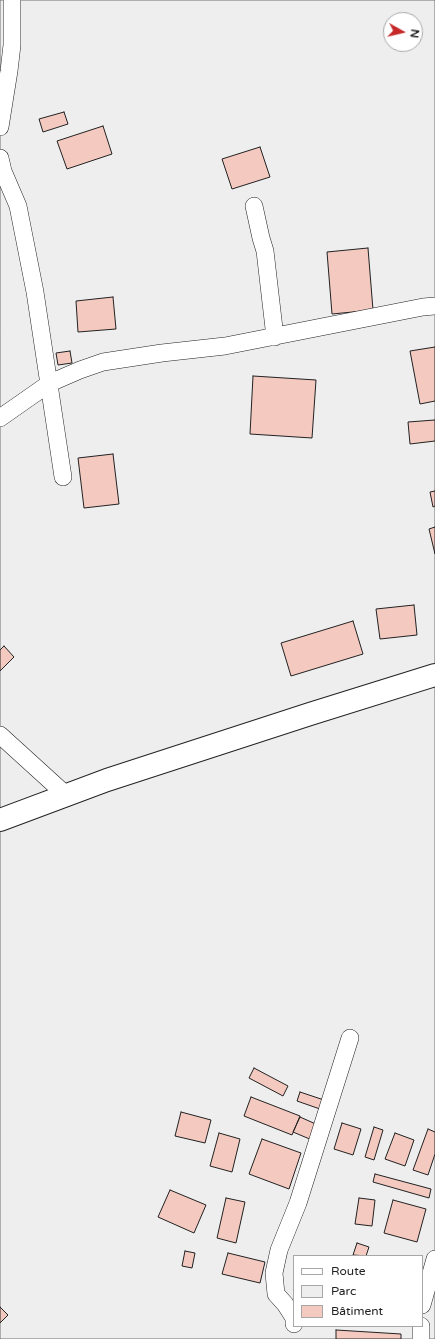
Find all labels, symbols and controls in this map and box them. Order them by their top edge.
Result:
north arrow [383,12,423,52]
text: N [407,28,421,39]
legend [293,1255,423,1327]
text: Route [331,1264,365,1278]
text: Parc [331,1284,356,1298]
text: Bâtiment [331,1304,383,1318]

